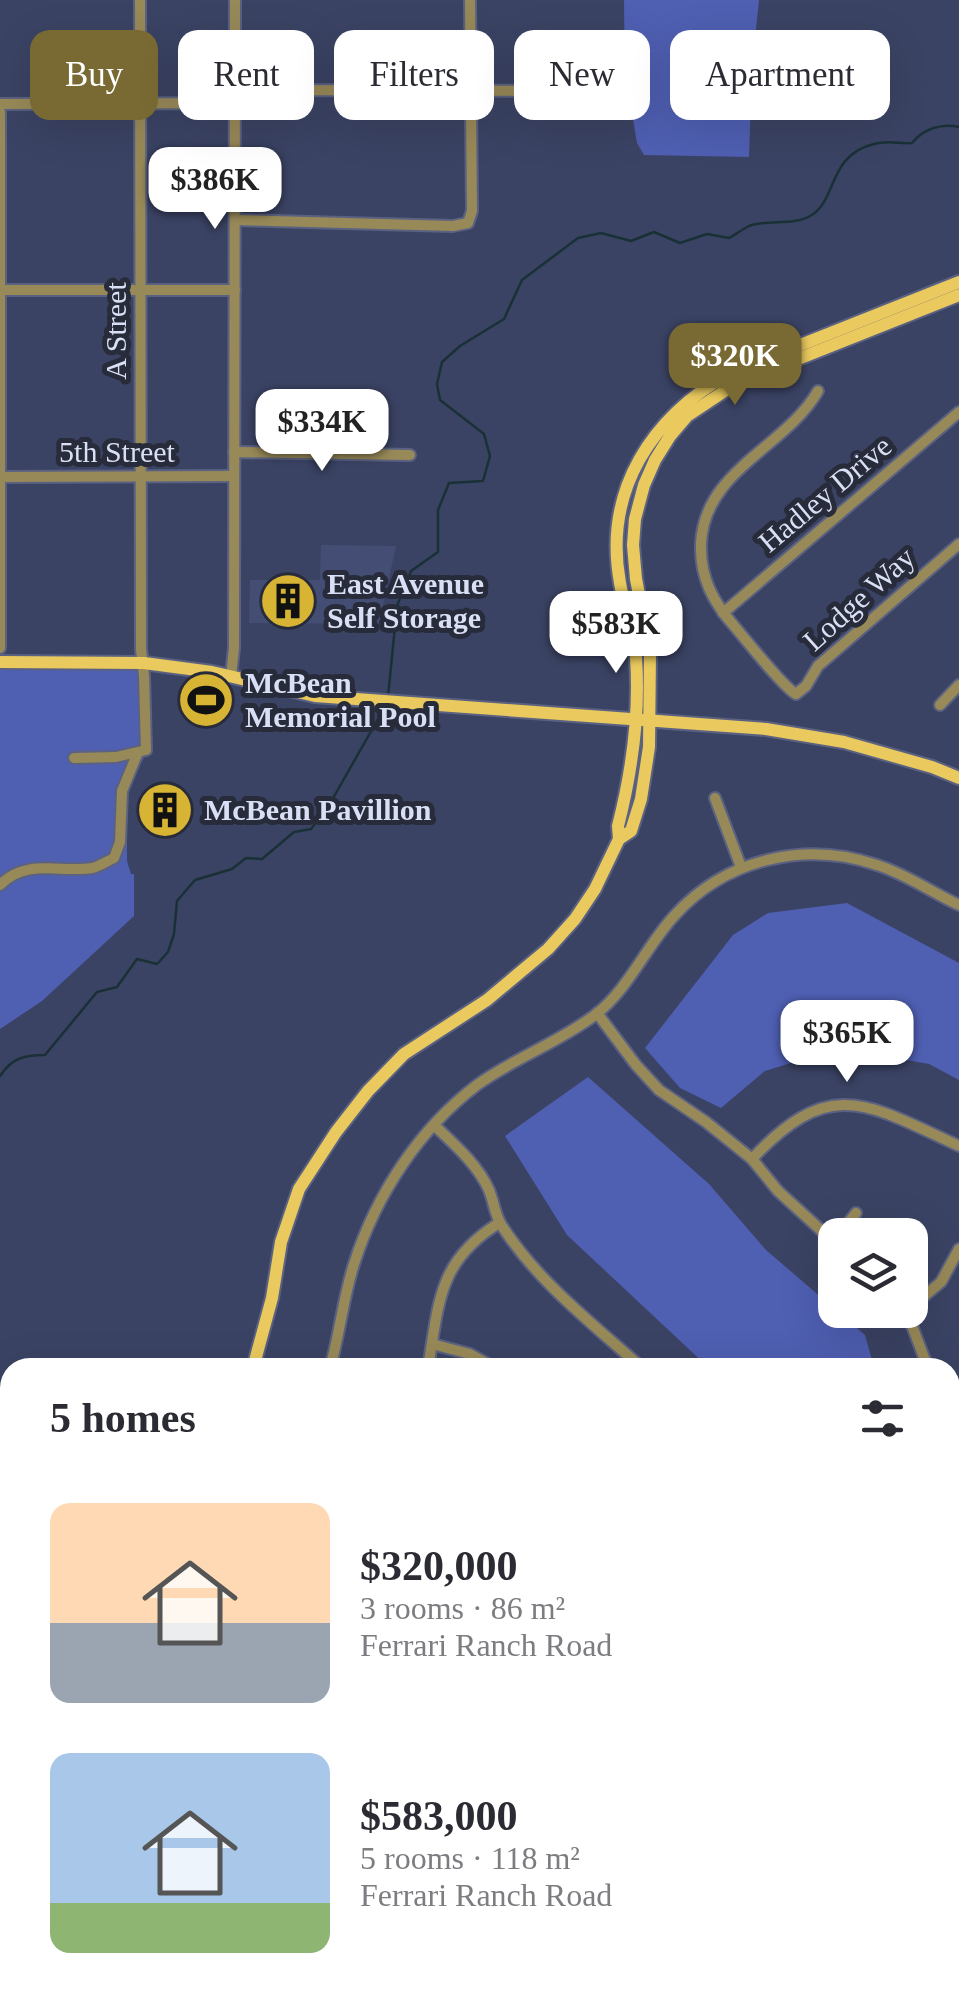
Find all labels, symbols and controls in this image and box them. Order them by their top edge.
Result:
chip: Buy [30,30,158,120]
chip: Rent [178,30,314,120]
chip: Filters [334,30,494,120]
chip: New [514,30,650,120]
chip: Apartment [670,30,890,120]
pin: $386K [145,147,285,232]
text: $386K [171,161,259,197]
street label: A Street [99,282,132,380]
pin: $320K [665,323,805,408]
text: $320K [691,337,779,373]
pin: $334K [252,389,392,474]
text: $334K [278,403,366,439]
street label: Hadley Drive [752,429,898,558]
street label: 5th Street [59,435,176,468]
street label: Lodge Way [796,540,921,657]
place label: East Avenue Self Storage [327,567,484,634]
building icon: East Avenue Self Storage [258,571,318,631]
pin: $583K [546,591,686,676]
text: $583K [572,605,660,641]
place label: McBean Memorial Pool [245,666,436,733]
sports icon: McBean Memorial Pool [176,670,236,730]
building icon: McBean Pavillion [135,780,195,840]
place label: McBean Pavillion [204,793,432,826]
pin: $365K [777,1000,917,1085]
text: $365K [803,1014,891,1050]
map controls [818,1218,928,1328]
button: layers [818,1218,928,1328]
icon: filters [855,1391,910,1446]
text: 5 homes [50,1395,196,1441]
icon: home [130,1543,250,1663]
text: $320,000 [360,1543,518,1589]
text: 3 rooms · 86 m² [360,1590,565,1626]
text: Ferrari Ranch Road [360,1627,612,1663]
icon: home [130,1793,250,1913]
text: $583,000 [360,1793,518,1839]
text: 5 rooms · 118 m² [360,1840,580,1876]
text: Ferrari Ranch Road [360,1877,612,1913]

